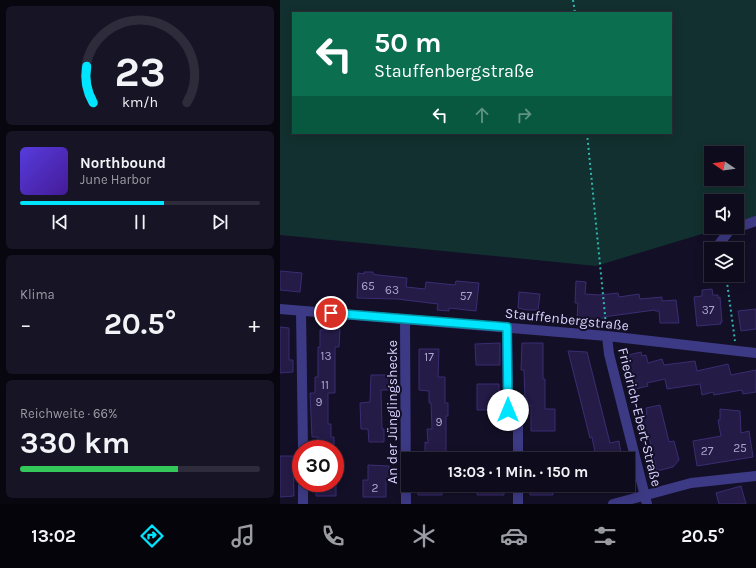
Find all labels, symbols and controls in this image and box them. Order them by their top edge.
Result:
text: 50 m [374,26,442,59]
icon: left [308,28,360,80]
text: 23 [114,48,166,96]
text: Stauffenbergstraße [374,60,534,82]
text: km/h [122,94,158,111]
icon: left [429,104,451,126]
icon: ahead [471,104,493,126]
icon: right [513,104,535,126]
north arrow [704,146,744,186]
map controls [704,146,744,282]
text: Northbound [80,154,166,172]
text: June Harbor [80,172,151,187]
button: sound [704,194,744,234]
icon: previous [49,211,71,233]
icon: pause [129,211,151,233]
icon: next [209,211,231,233]
button: layers [704,242,744,282]
house number: 65 [361,279,375,293]
house number: 63 [385,283,399,297]
text: Klima [20,287,55,302]
house number: 57 [460,289,473,303]
pin [314,296,348,330]
icon: arrive [320,302,342,324]
house number: 37 [702,303,715,317]
street label: Stauffenbergstraße [504,305,630,334]
text: 20.5° [104,306,176,342]
text: − [20,312,32,338]
text: + [248,312,260,338]
street label: An der Jünglingshecke [384,340,401,484]
street label: Friedrich-Ebert-Straße [614,346,665,488]
house number: 13 [320,349,332,363]
house number: 17 [424,350,434,364]
house number: 11 [321,378,329,392]
position arrow [487,389,529,431]
house number: 9 [316,395,323,409]
text: Reichweite · 66% [20,406,117,421]
house number: 9 [436,415,443,429]
text: 330 km [20,425,130,461]
speed limit sign: 30 [292,440,344,492]
house number: 25 [733,441,747,455]
house number: 27 [701,444,714,458]
text: 13:03 · 1 Min. · 150 m [448,463,588,481]
house number: 2 [372,481,379,495]
icon: directions [138,522,166,550]
icon: music [229,522,257,550]
icon: phone [319,522,347,550]
icon: climate [410,522,438,550]
icon: car [500,522,528,550]
icon: filters [591,522,619,550]
text: 13:02 [31,525,76,547]
text: 20.5° [681,525,725,547]

